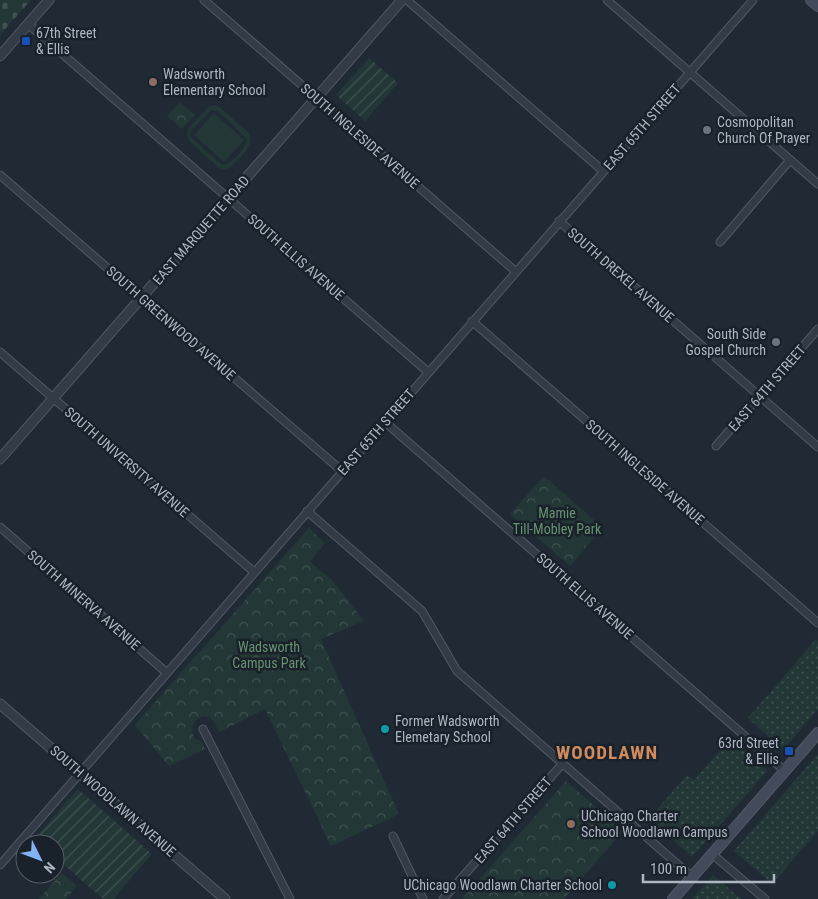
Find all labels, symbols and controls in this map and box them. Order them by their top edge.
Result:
place label: 67th Street & Ellis [36,25,97,57]
marker: 67th Street & Ellis [20,35,32,47]
place label: Wadsworth Elementary School [163,66,266,98]
marker: Wadsworth Elementary School [147,76,159,88]
street label: SOUTH INGLESIDE AVENUE [298,80,422,192]
street label: EAST 65TH STREET [600,81,684,173]
place label: Cosmopolitan Church Of Prayer [717,114,810,146]
marker: Cosmopolitan Church Of Prayer [701,124,713,136]
street label: EAST MARQUETTE ROAD [149,172,253,288]
street label: SOUTH ELLIS AVENUE [244,211,348,303]
street label: SOUTH DREXEL AVENUE [565,225,677,325]
street label: SOUTH GREENWOOD AVENUE [103,263,239,383]
place label: South Side Gospel Church [686,326,766,358]
marker: South Side Gospel Church [770,336,782,348]
street label: EAST 64TH STREET [725,342,809,434]
street label: EAST 65TH STREET [334,386,418,478]
street label: SOUTH UNIVERSITY AVENUE [62,404,192,520]
street label: SOUTH INGLESIDE AVENUE [583,416,707,528]
park label: Mamie Till-Mobley Park [513,505,602,537]
street label: SOUTH MINERVA AVENUE [24,547,144,653]
street label: SOUTH ELLIS AVENUE [533,550,637,642]
park label: Wadsworth Campus Park [232,639,306,671]
place label: Former Wadsworth Elemetary School [395,713,500,745]
marker: Former Wadsworth Elemetary School [379,723,391,735]
place label: 63rd Street & Ellis [718,735,779,767]
district label: WOODLAWN [556,741,658,764]
street label: SOUTH WOODLAWN AVENUE [47,742,179,860]
marker: 63rd Street & Ellis [783,745,795,757]
street label: EAST 64TH STREET [471,774,555,866]
place label: UChicago Charter School Woodlawn Campus [581,808,728,840]
marker: UChicago Charter School Woodlawn Campus [565,818,577,830]
north arrow [15,834,65,884]
scale bar [643,852,774,884]
text: N [41,859,58,876]
text: 100 m [650,860,687,878]
place label: UChicago Woodlawn Charter School [403,877,602,893]
marker: UChicago Woodlawn Charter School [606,879,618,891]

